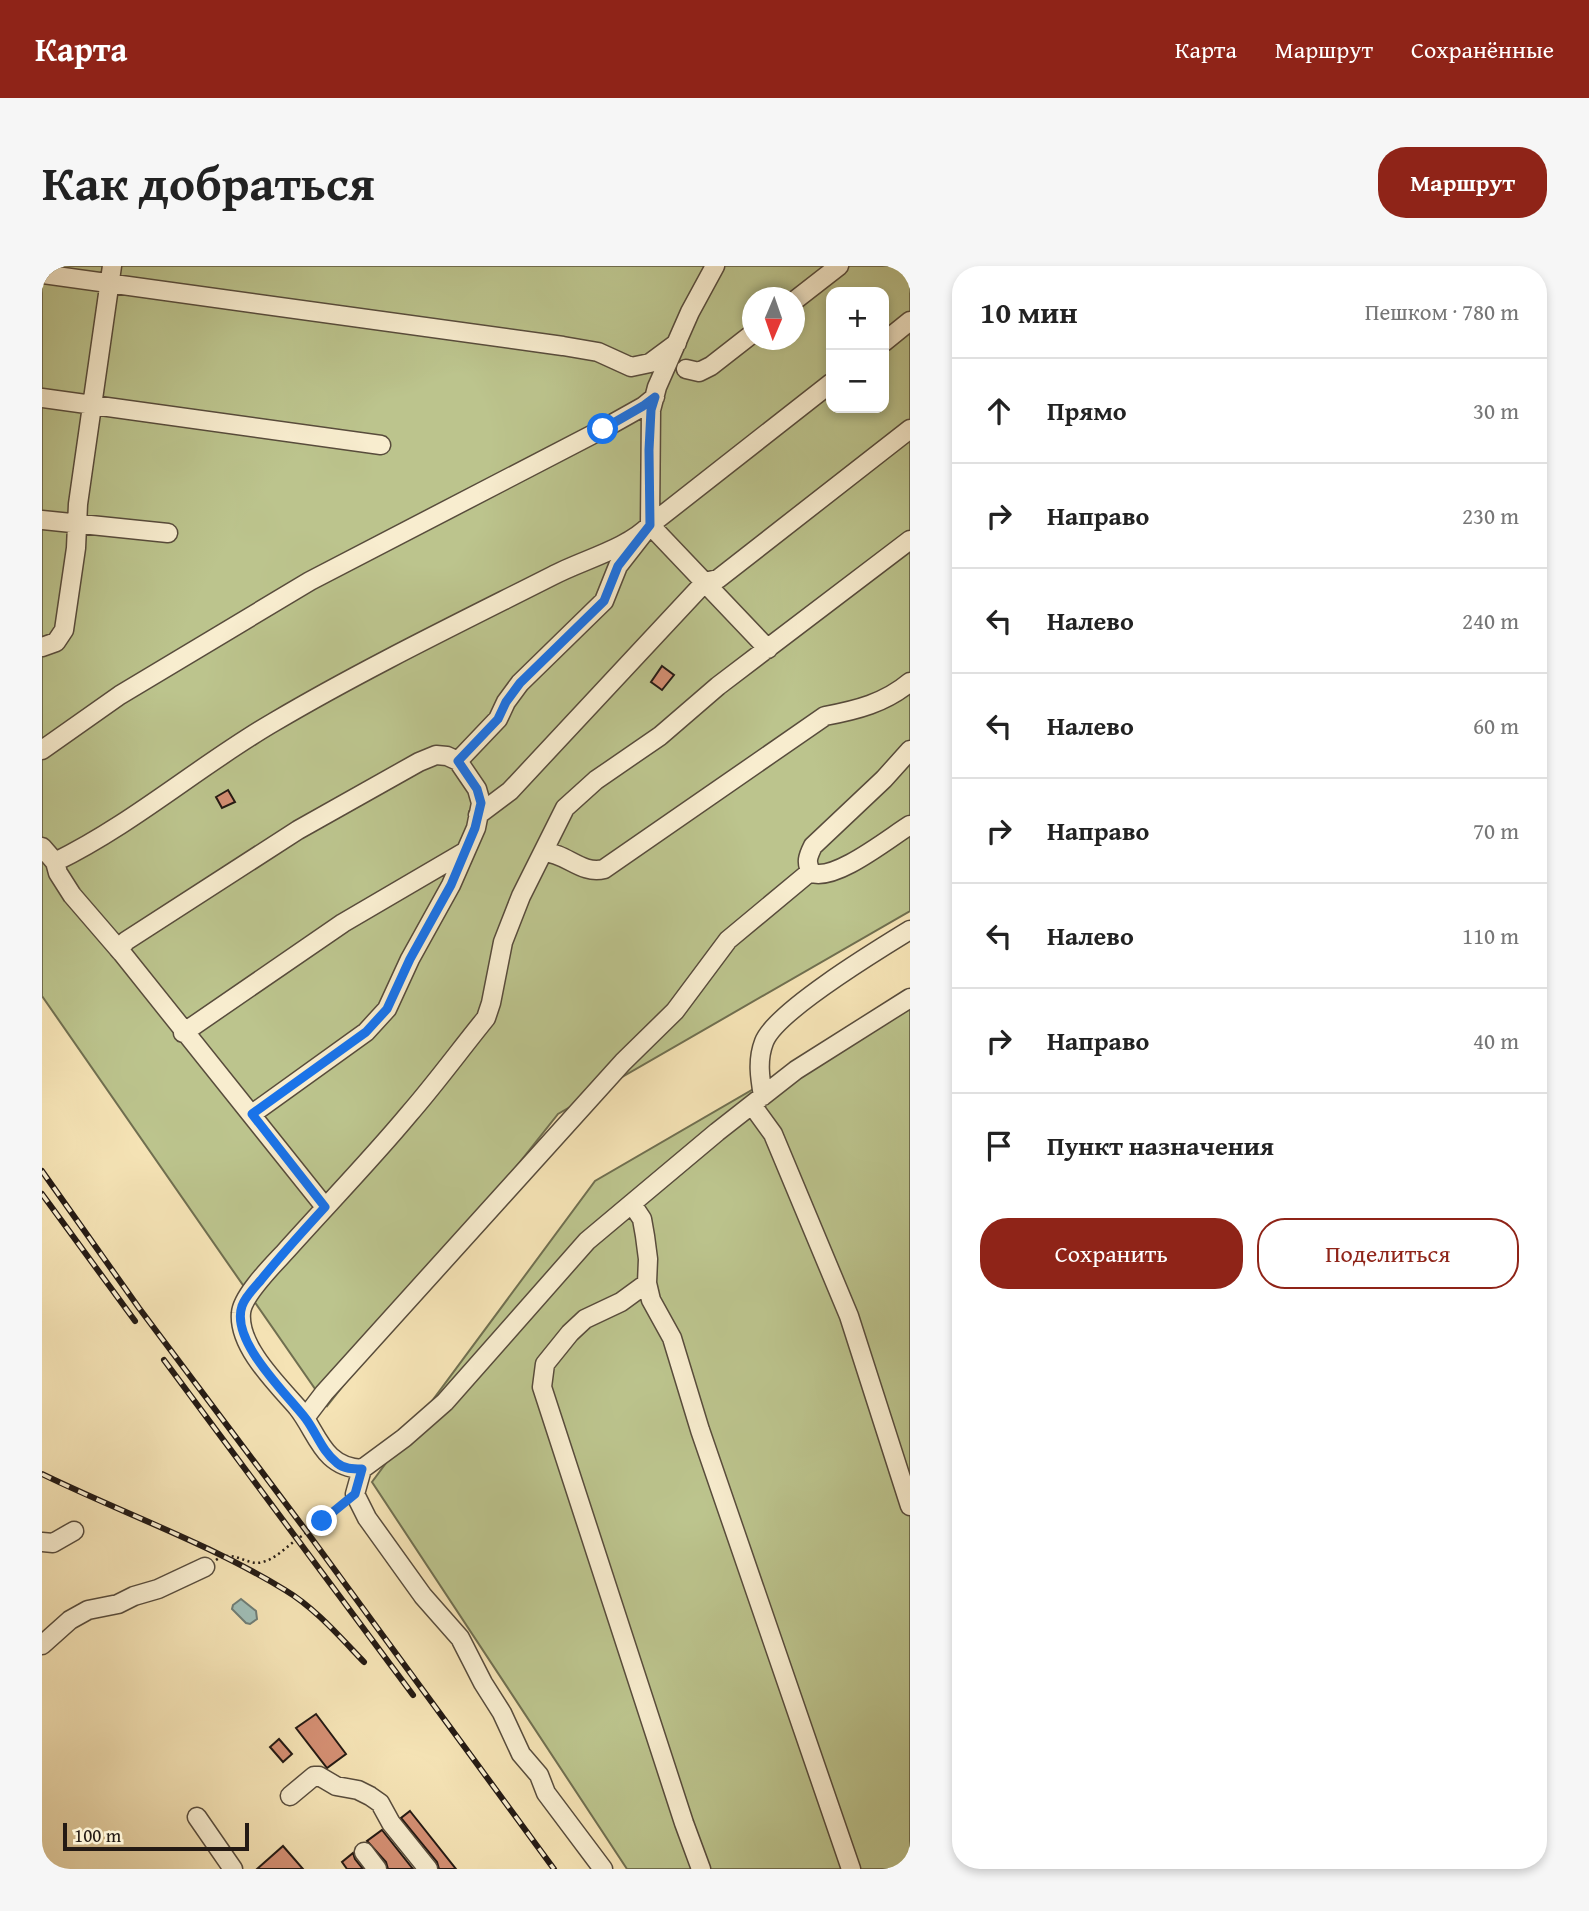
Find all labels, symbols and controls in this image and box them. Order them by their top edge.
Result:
text: Карта [35,25,127,73]
text: Карта [1175,32,1237,67]
text: Маршрут [1275,32,1373,67]
text: Сохранённые [1411,32,1554,67]
text: Как добраться [42,146,375,218]
button: Маршрут [1378,147,1547,218]
north arrow [742,287,805,350]
map controls [826,287,889,413]
button: + [826,287,889,350]
text: 10 мин [980,290,1078,334]
text: Пешком · 780 m [1365,295,1519,328]
button: − [826,350,889,413]
text: Прямо [1047,391,1127,430]
icon: ahead [980,392,1018,430]
text: 30 m [1473,394,1519,427]
route start [587,413,618,444]
text: Направо [1047,496,1149,535]
icon: right [980,497,1018,535]
text: 230 m [1462,499,1519,532]
text: Налево [1047,601,1134,640]
icon: left [980,602,1018,640]
text: 240 m [1462,604,1519,637]
text: Налево [1047,706,1134,745]
icon: left [980,707,1018,745]
text: 60 m [1473,709,1519,742]
text: Направо [1047,811,1149,850]
icon: right [980,812,1018,850]
text: 70 m [1473,814,1519,847]
text: Налево [1047,916,1134,955]
icon: left [980,917,1018,955]
text: 110 m [1462,919,1519,952]
text: Направо [1047,1021,1149,1060]
icon: right [980,1022,1018,1060]
text: 40 m [1473,1024,1519,1057]
text: Пункт назначения [1047,1126,1274,1165]
icon: arrive [980,1127,1018,1165]
button: Сохранить [980,1218,1243,1289]
button: Поделиться [1257,1218,1519,1289]
route end [306,1505,337,1536]
scale bar [63,1820,248,1852]
text: 100 m [74,1821,121,1849]

